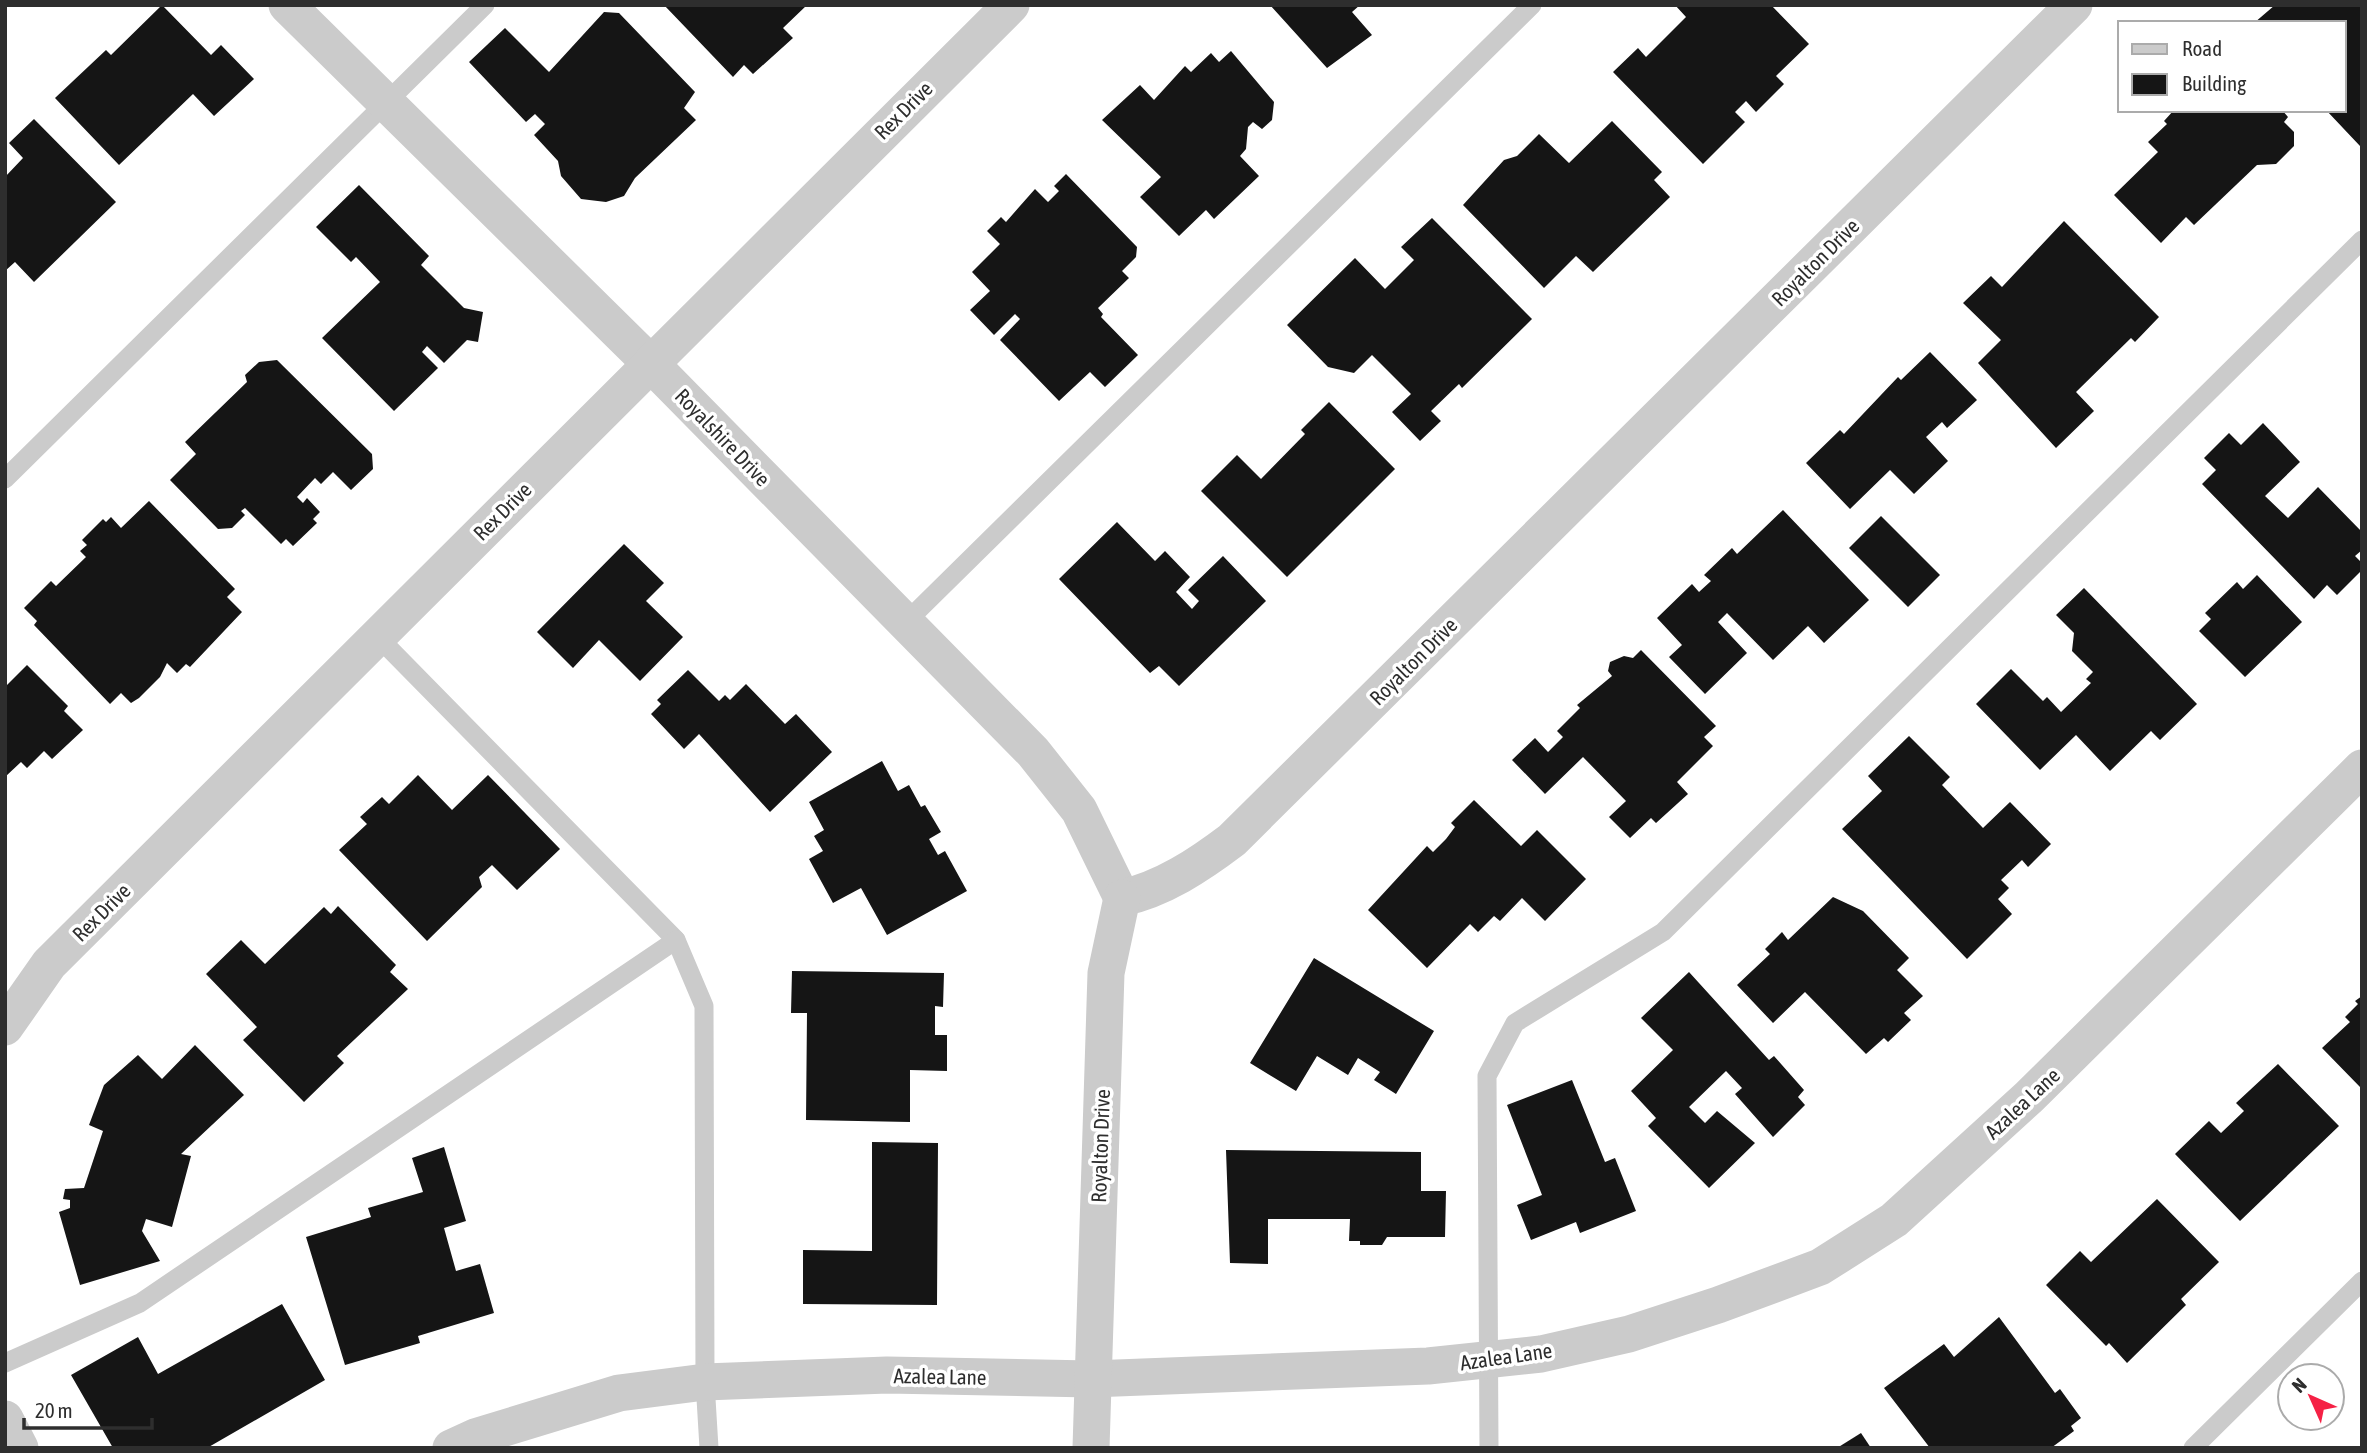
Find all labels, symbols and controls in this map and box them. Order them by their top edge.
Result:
legend [2118,21,2346,112]
text: Road [2182,36,2222,60]
text: Building [2182,71,2246,95]
street label: Rex Drive [869,76,937,144]
street label: Royalton Drive [1766,213,1864,311]
street label: Royalshire Drive [671,383,775,491]
street label: Rex Drive [468,477,536,545]
street label: Royalton Drive [1364,612,1462,710]
street label: Rex Drive [67,878,135,946]
street label: Azalea Lane [1980,1063,2064,1143]
street label: Royalton Drive [1086,1089,1114,1203]
street label: Azalea Lane [1458,1338,1554,1374]
north arrow [2276,1362,2346,1432]
street label: Azalea Lane [893,1363,987,1389]
text: N [2287,1373,2311,1397]
scale bar [24,1386,152,1430]
text: 20 m [35,1398,73,1422]

